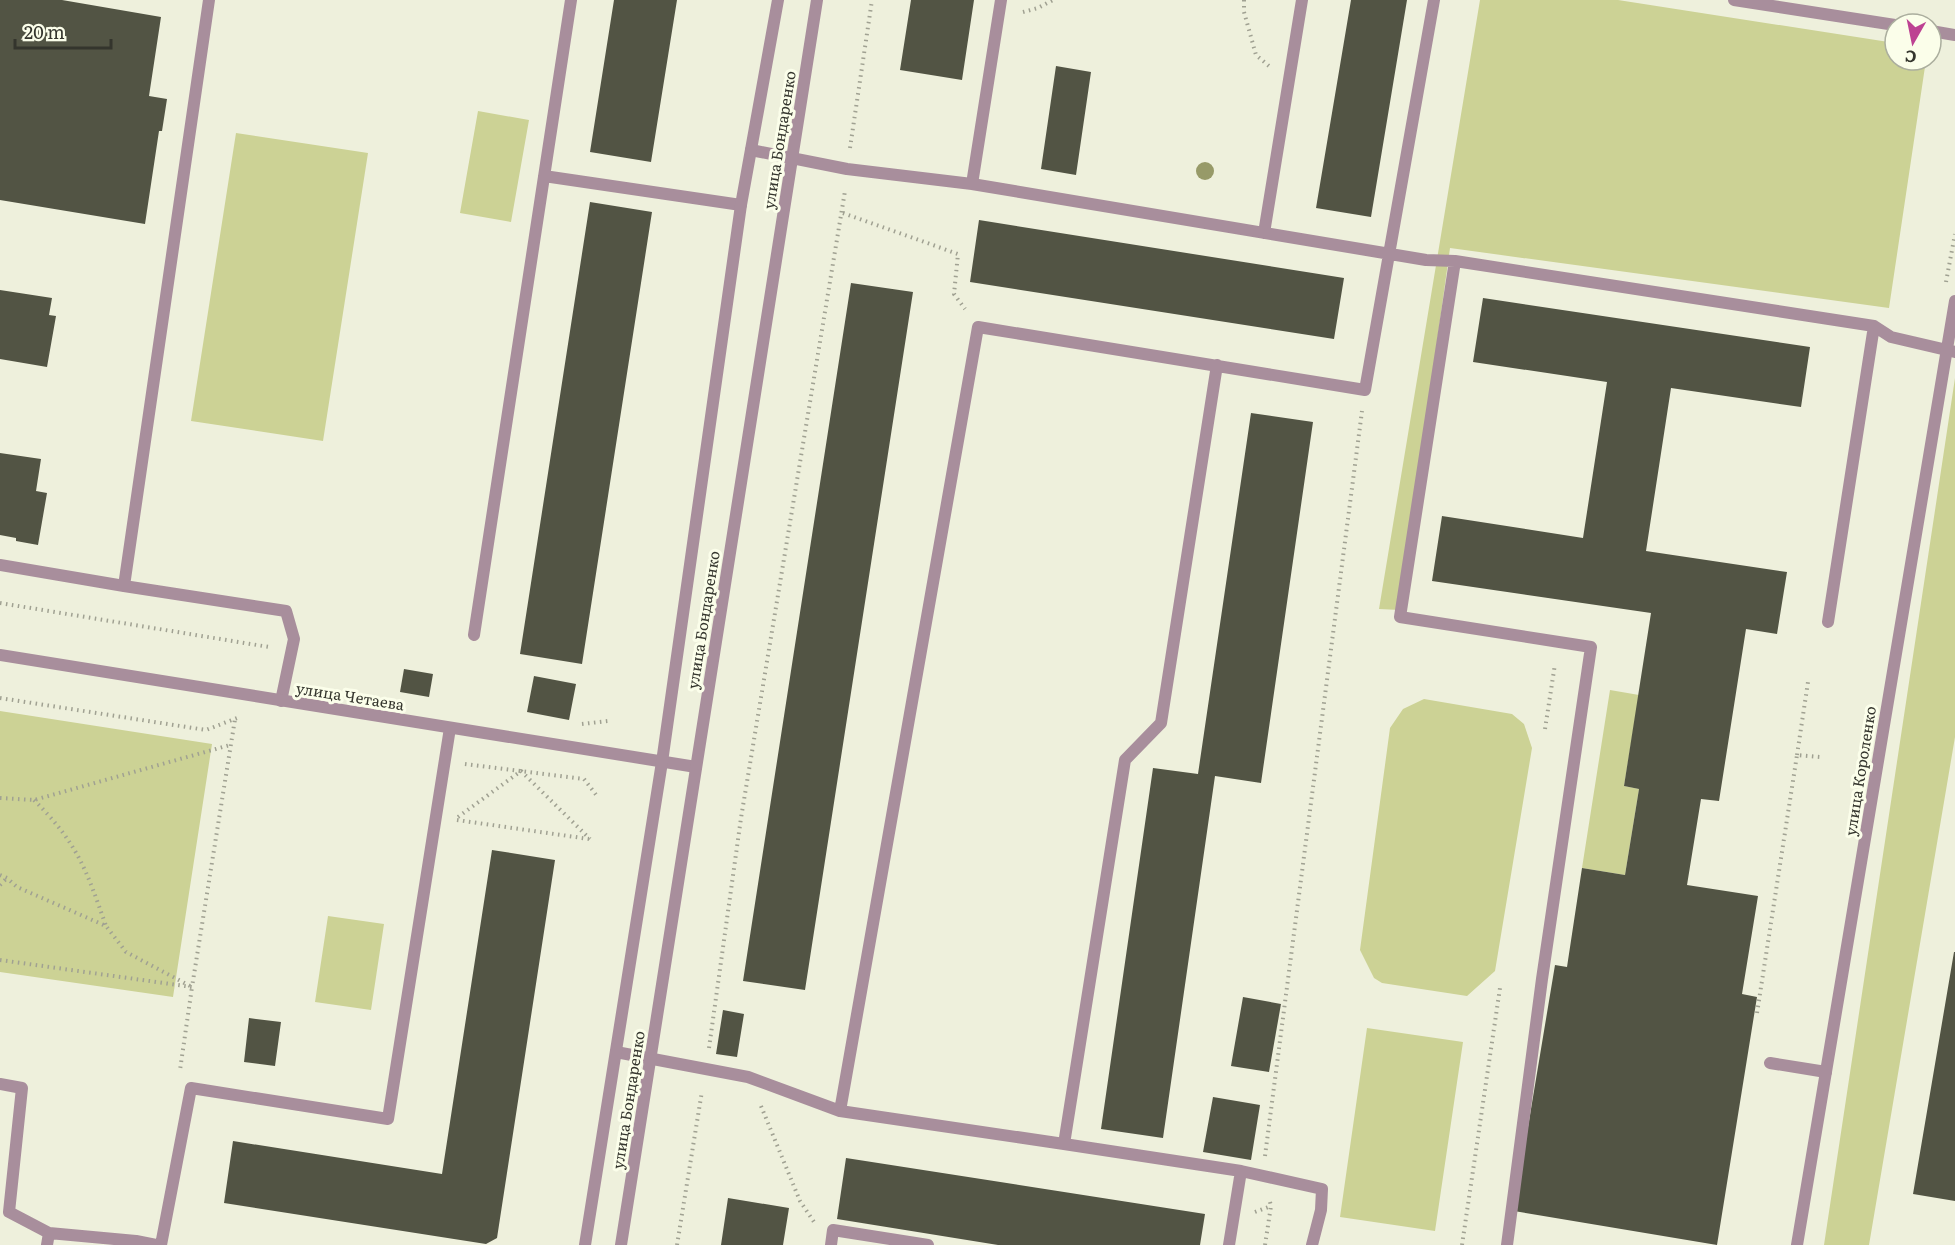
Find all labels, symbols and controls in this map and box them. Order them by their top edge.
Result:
scale bar [15,12,111,50]
north arrow [1883,12,1943,72]
text: 20 m [24,18,65,45]
text: С [1903,45,1918,71]
street label: улица Бондаренко [756,69,801,211]
street label: улица Бондаренко [680,549,725,691]
street label: улица Четаева [294,676,407,716]
street label: улица Короленко [1838,704,1881,837]
street label: улица Бондаренко [605,1029,650,1171]

